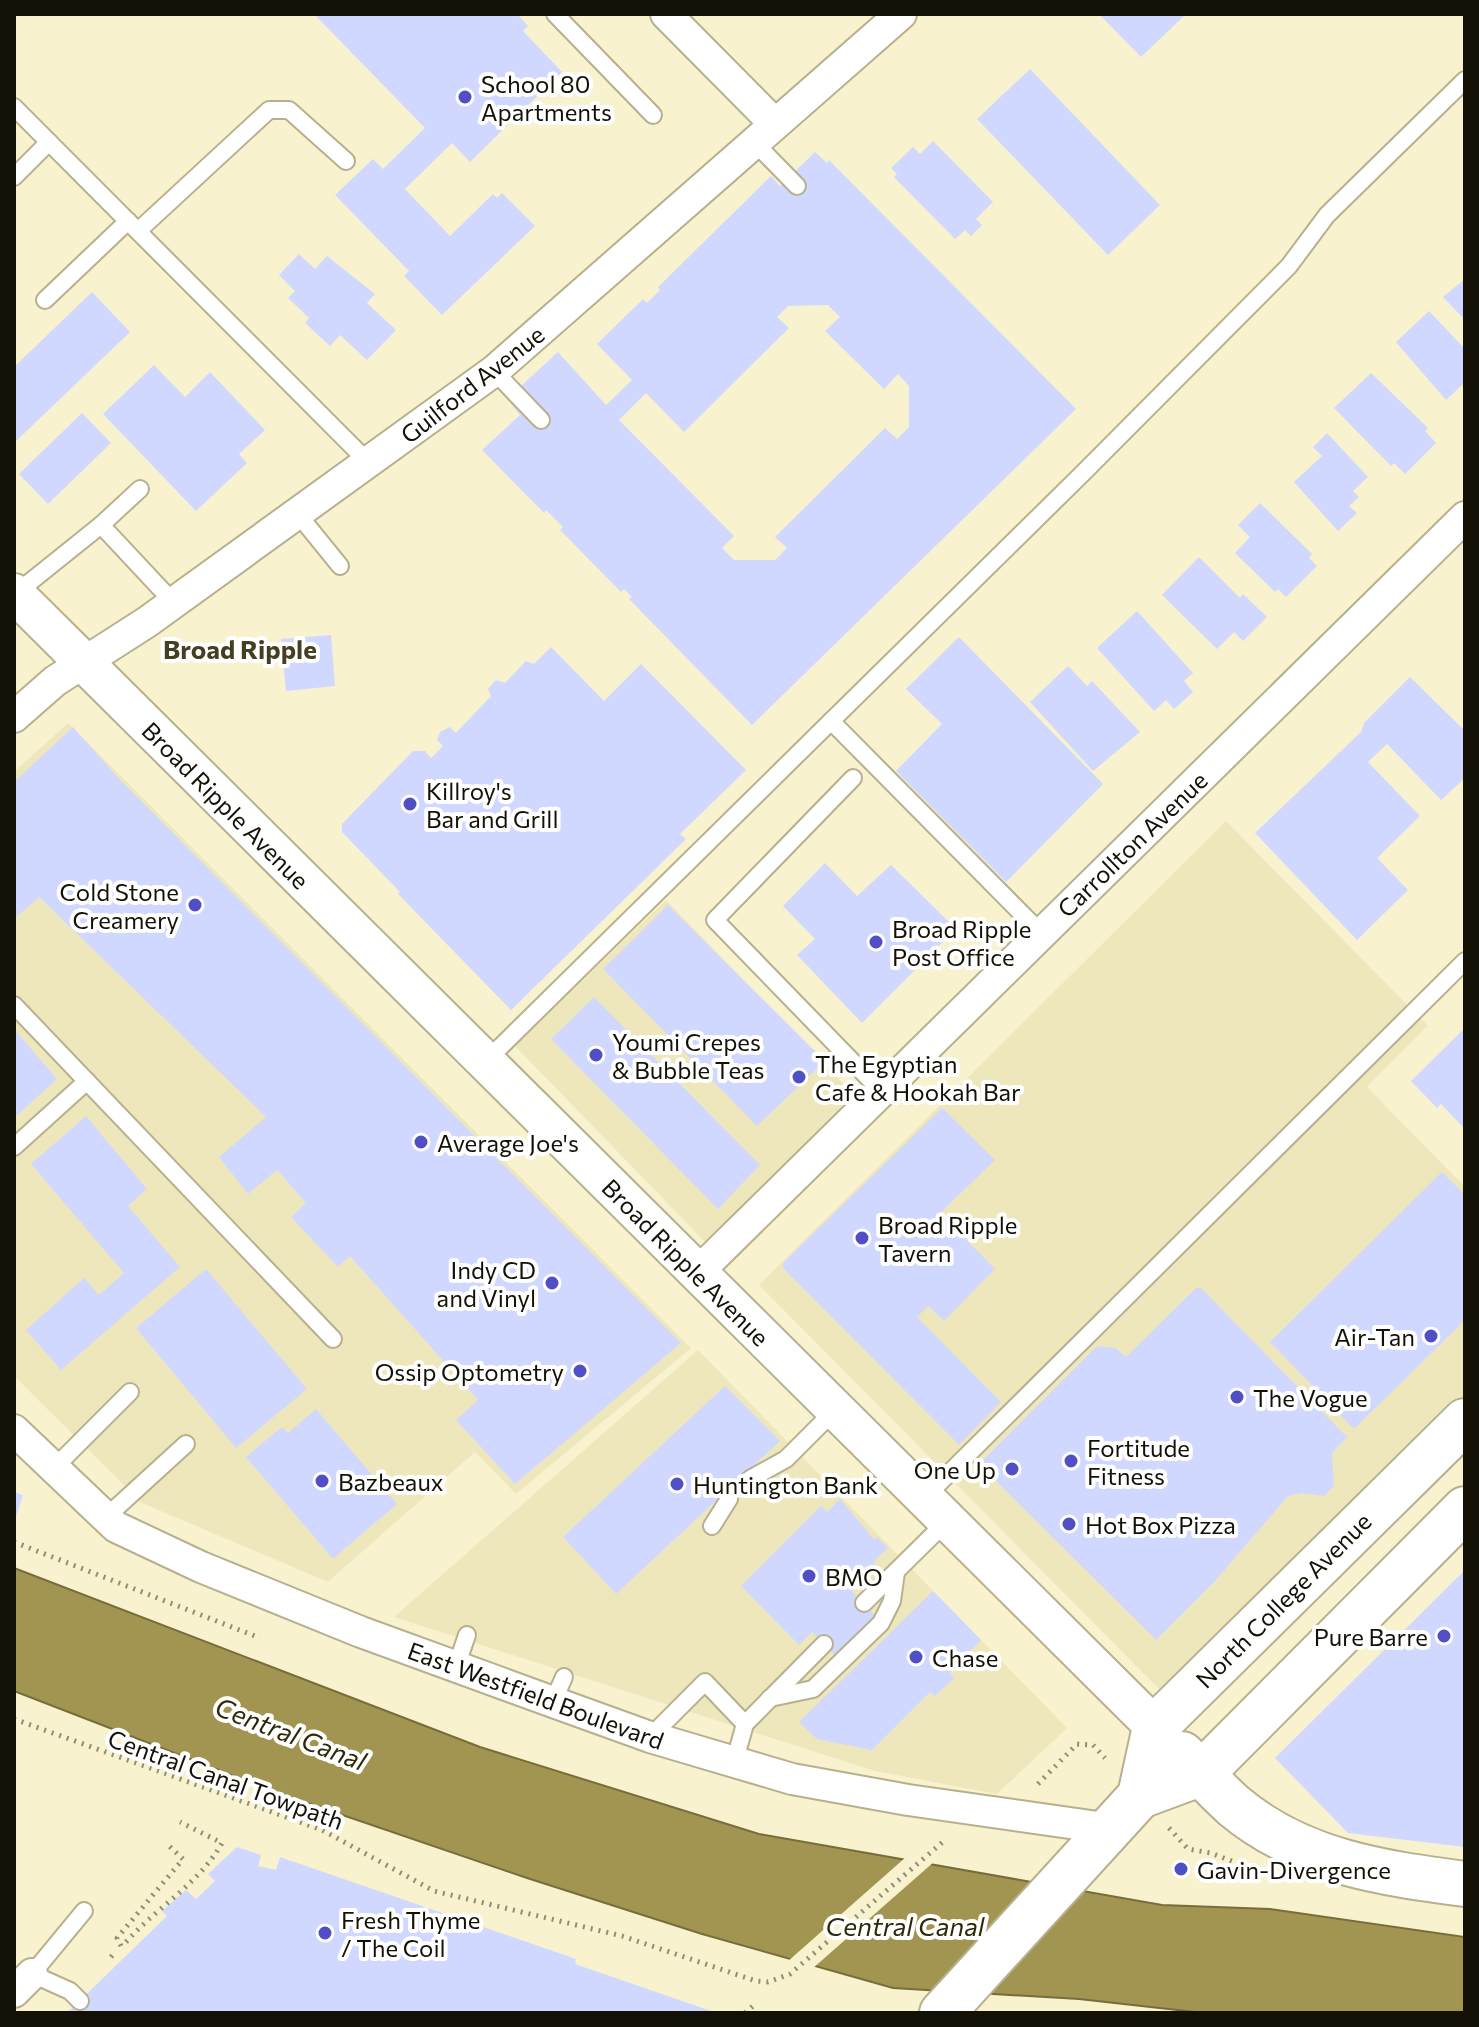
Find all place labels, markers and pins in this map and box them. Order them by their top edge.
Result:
place label: School 80 Apartments [481,69,612,126]
marker: School 80 Apartments [456,88,474,106]
place label: Killroy's Bar and Grill [426,776,559,833]
marker: Killroy's Bar and Grill [401,795,419,813]
place label: Cold Stone Creamery [59,877,179,934]
marker: Cold Stone Creamery [186,896,204,914]
place label: Broad Ripple Post Office [892,914,1031,971]
marker: Broad Ripple Post Office [867,933,885,951]
place label: Youmi Crepes & Bubble Teas [612,1027,765,1084]
marker: Youmi Crepes & Bubble Teas [587,1046,605,1064]
place label: The Egyptian Cafe & Hookah Bar [815,1049,1021,1106]
marker: The Egyptian Cafe & Hookah Bar [790,1068,808,1086]
place label: Average Joe's [437,1128,579,1157]
marker: Average Joe's [412,1133,430,1151]
place label: Broad Ripple Tavern [878,1210,1017,1267]
marker: Broad Ripple Tavern [853,1229,871,1247]
place label: Indy CD and Vinyl [437,1255,536,1312]
marker: Indy CD and Vinyl [543,1274,561,1292]
place label: Air-Tan [1334,1322,1415,1351]
marker: Air-Tan [1422,1327,1440,1345]
place label: Ossip Optometry [375,1357,564,1386]
marker: Ossip Optometry [571,1362,589,1380]
place label: The Vogue [1253,1383,1368,1412]
marker: The Vogue [1228,1388,1246,1406]
place label: Fortitude Fitness [1087,1433,1190,1490]
marker: Fortitude Fitness [1062,1452,1080,1470]
place label: One Up [914,1455,996,1484]
marker: One Up [1003,1460,1021,1478]
place label: Bazbeaux [338,1467,444,1496]
place label: Huntington Bank [693,1470,878,1499]
marker: Bazbeaux [313,1472,331,1490]
marker: Huntington Bank [668,1475,686,1493]
place label: Hot Box Pizza [1085,1510,1236,1539]
marker: Hot Box Pizza [1060,1515,1078,1533]
place label: BMO [825,1562,883,1591]
marker: BMO [800,1567,818,1585]
place label: Pure Barre [1314,1622,1428,1651]
marker: Pure Barre [1435,1627,1453,1645]
place label: Chase [932,1643,998,1672]
marker: Chase [907,1648,925,1666]
place label: Gavin-Divergence [1197,1855,1391,1884]
marker: Gavin-Divergence [1172,1860,1190,1878]
place label: Fresh Thyme / The Coil [341,1905,480,1962]
marker: Fresh Thyme / The Coil [316,1924,334,1942]

